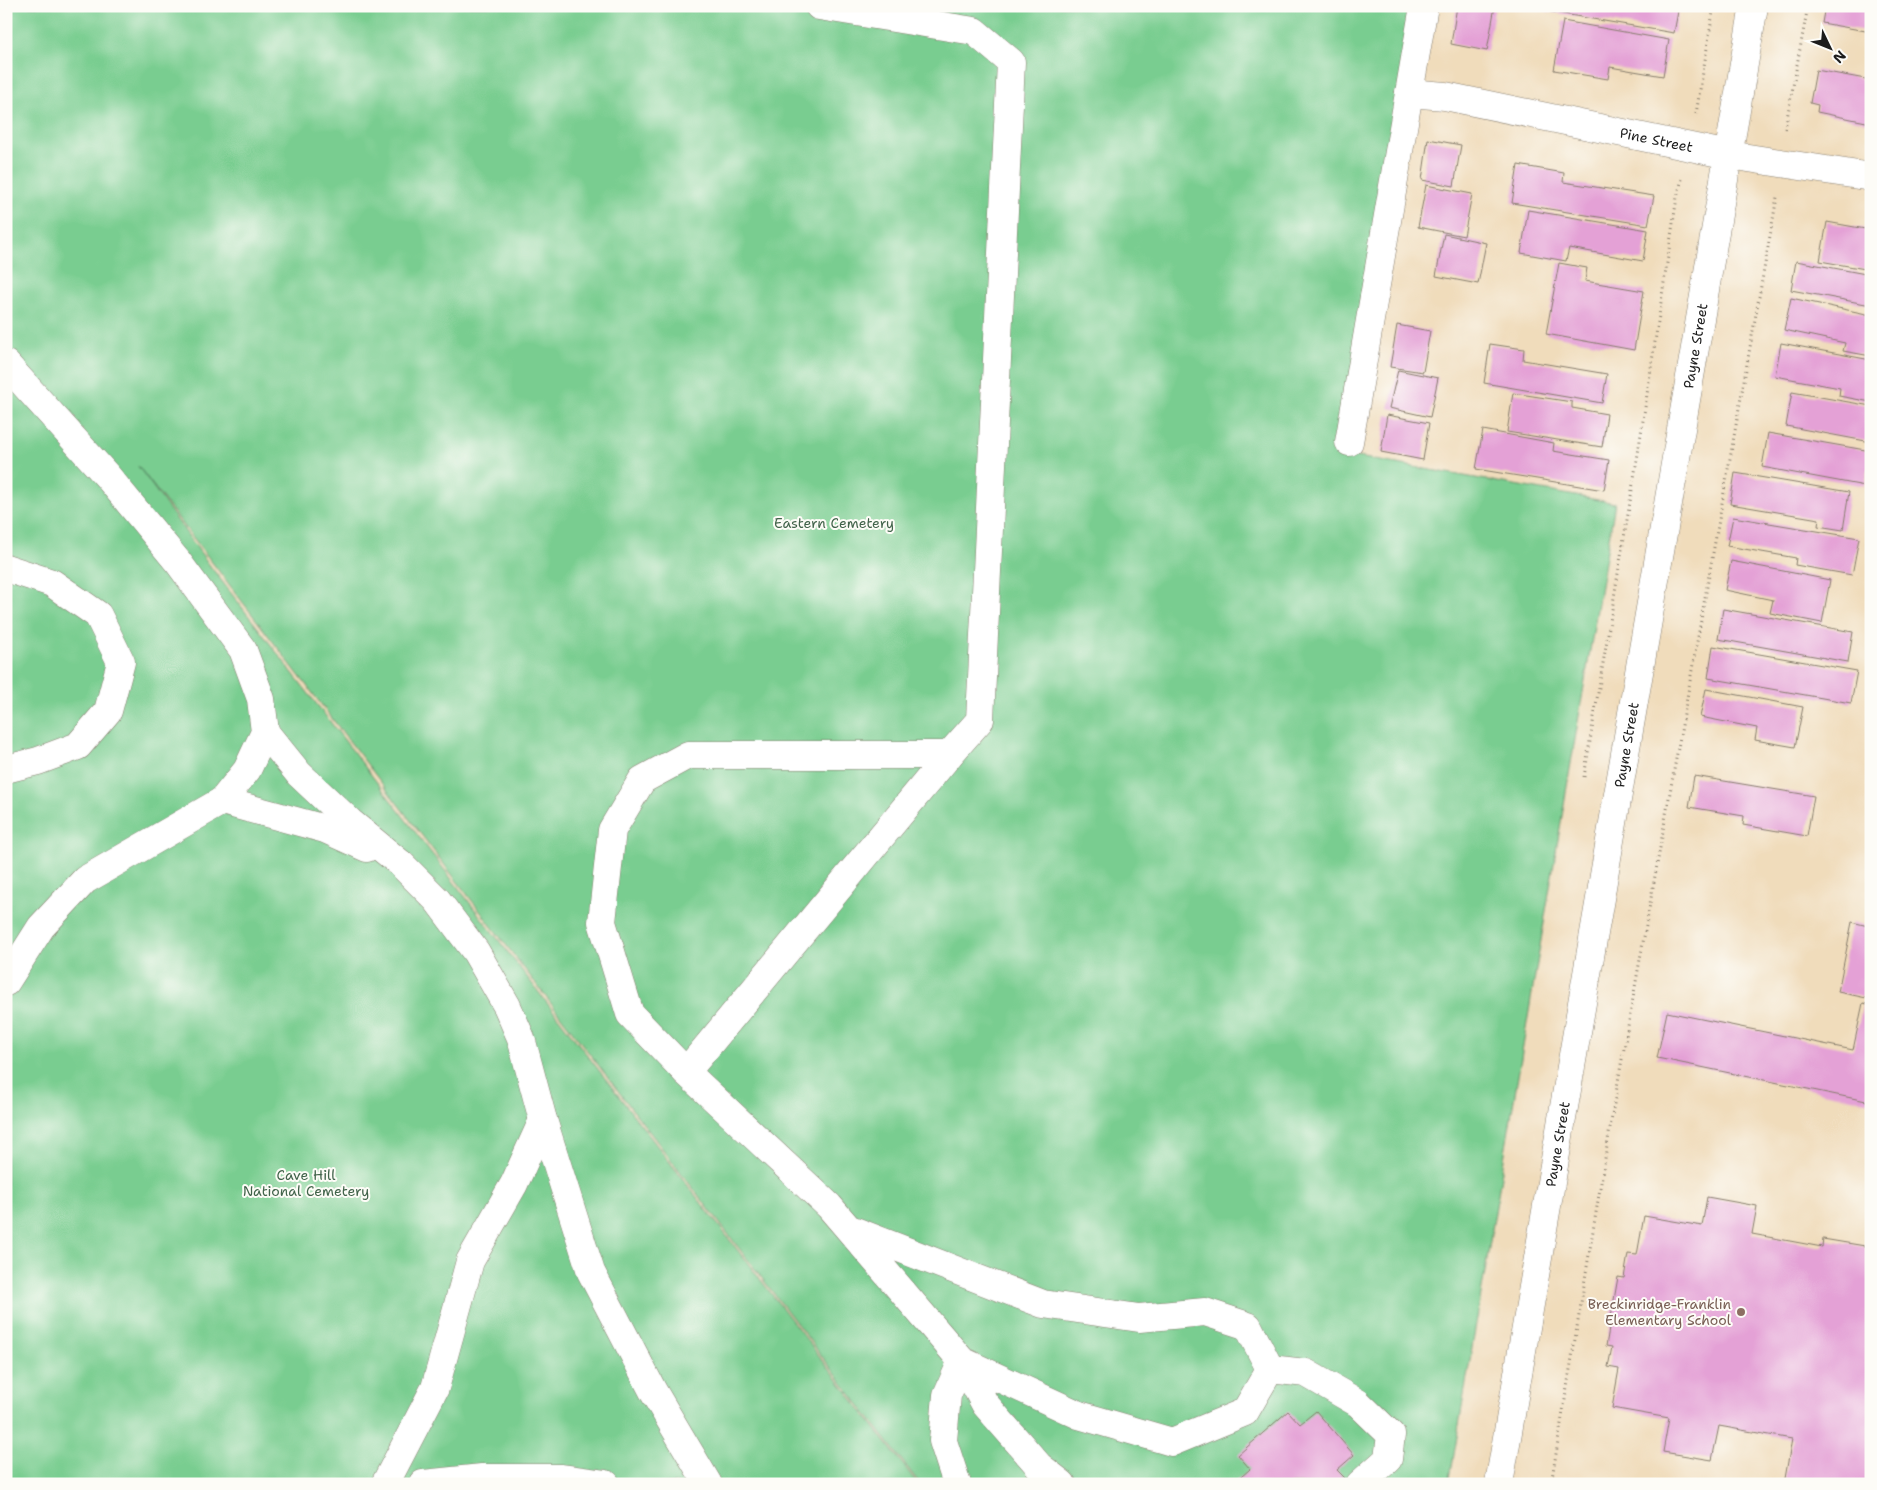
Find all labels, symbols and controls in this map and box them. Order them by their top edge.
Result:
north arrow [1804,22,1854,72]
text: N [1829,47,1850,67]
street label: Pine Street [1618,124,1695,156]
street label: Payne Street [1679,302,1712,390]
park label: Eastern Cemetery [774,514,894,532]
street label: Payne Street [1610,701,1643,789]
street label: Payne Street [1541,1100,1574,1188]
park label: Cave Hill National Cemetery [243,1166,369,1200]
place label: Breckinridge-Franklin Elementary School [1588,1295,1732,1329]
marker: Breckinridge-Franklin Elementary School [1735,1306,1747,1318]

